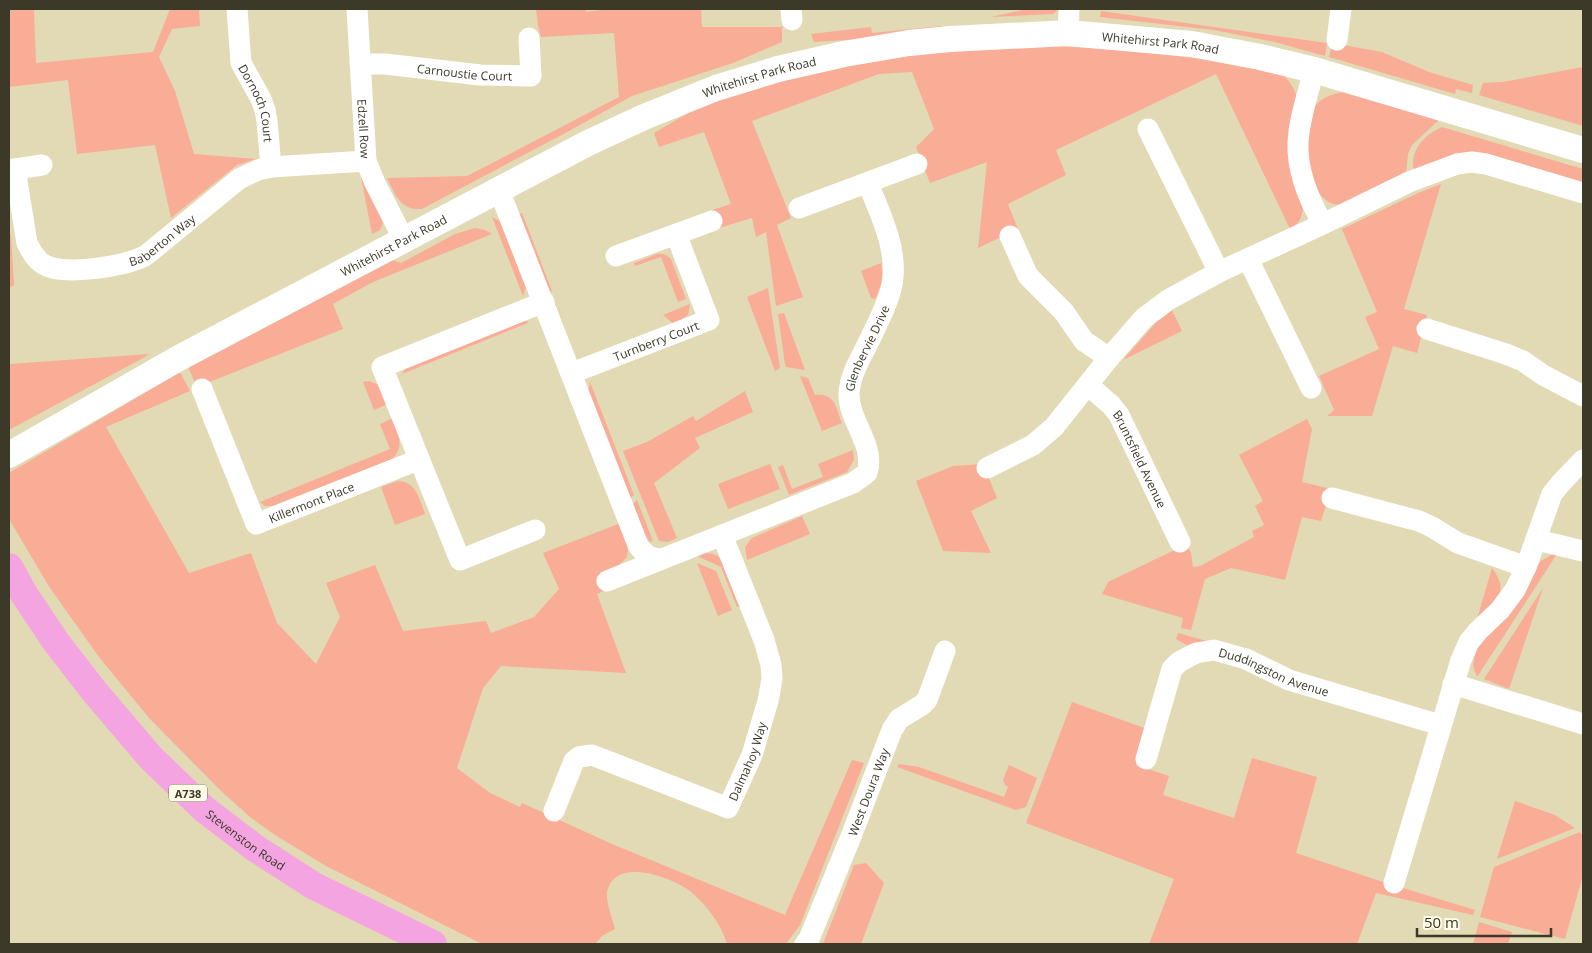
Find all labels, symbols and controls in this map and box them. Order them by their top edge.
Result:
street label: Whitehirst Park Road [1101,28,1221,58]
street label: Whitehirst Park Road [700,52,818,101]
street label: Carnoustie Court [416,59,512,84]
street label: Dornoch Court [235,61,277,143]
street label: Edzell Row [354,99,374,160]
street label: Baberton Way [127,209,199,270]
street label: Whitehirst Park Road [337,210,450,280]
street label: Glenbervie Drive [841,302,893,393]
street label: Turnberry Court [611,316,701,365]
street label: Bruntsfield Avenue [1110,406,1171,511]
street label: Killermont Place [266,477,357,527]
street label: Duddingston Avenue [1217,643,1331,700]
street label: Dalmahoy Way [724,719,770,804]
street label: West Doura Way [844,745,893,838]
road number: A738 [169,784,207,801]
street label: Stevenston Road [203,805,289,874]
scale bar [1417,906,1551,938]
text: 50 m [1424,912,1459,932]

